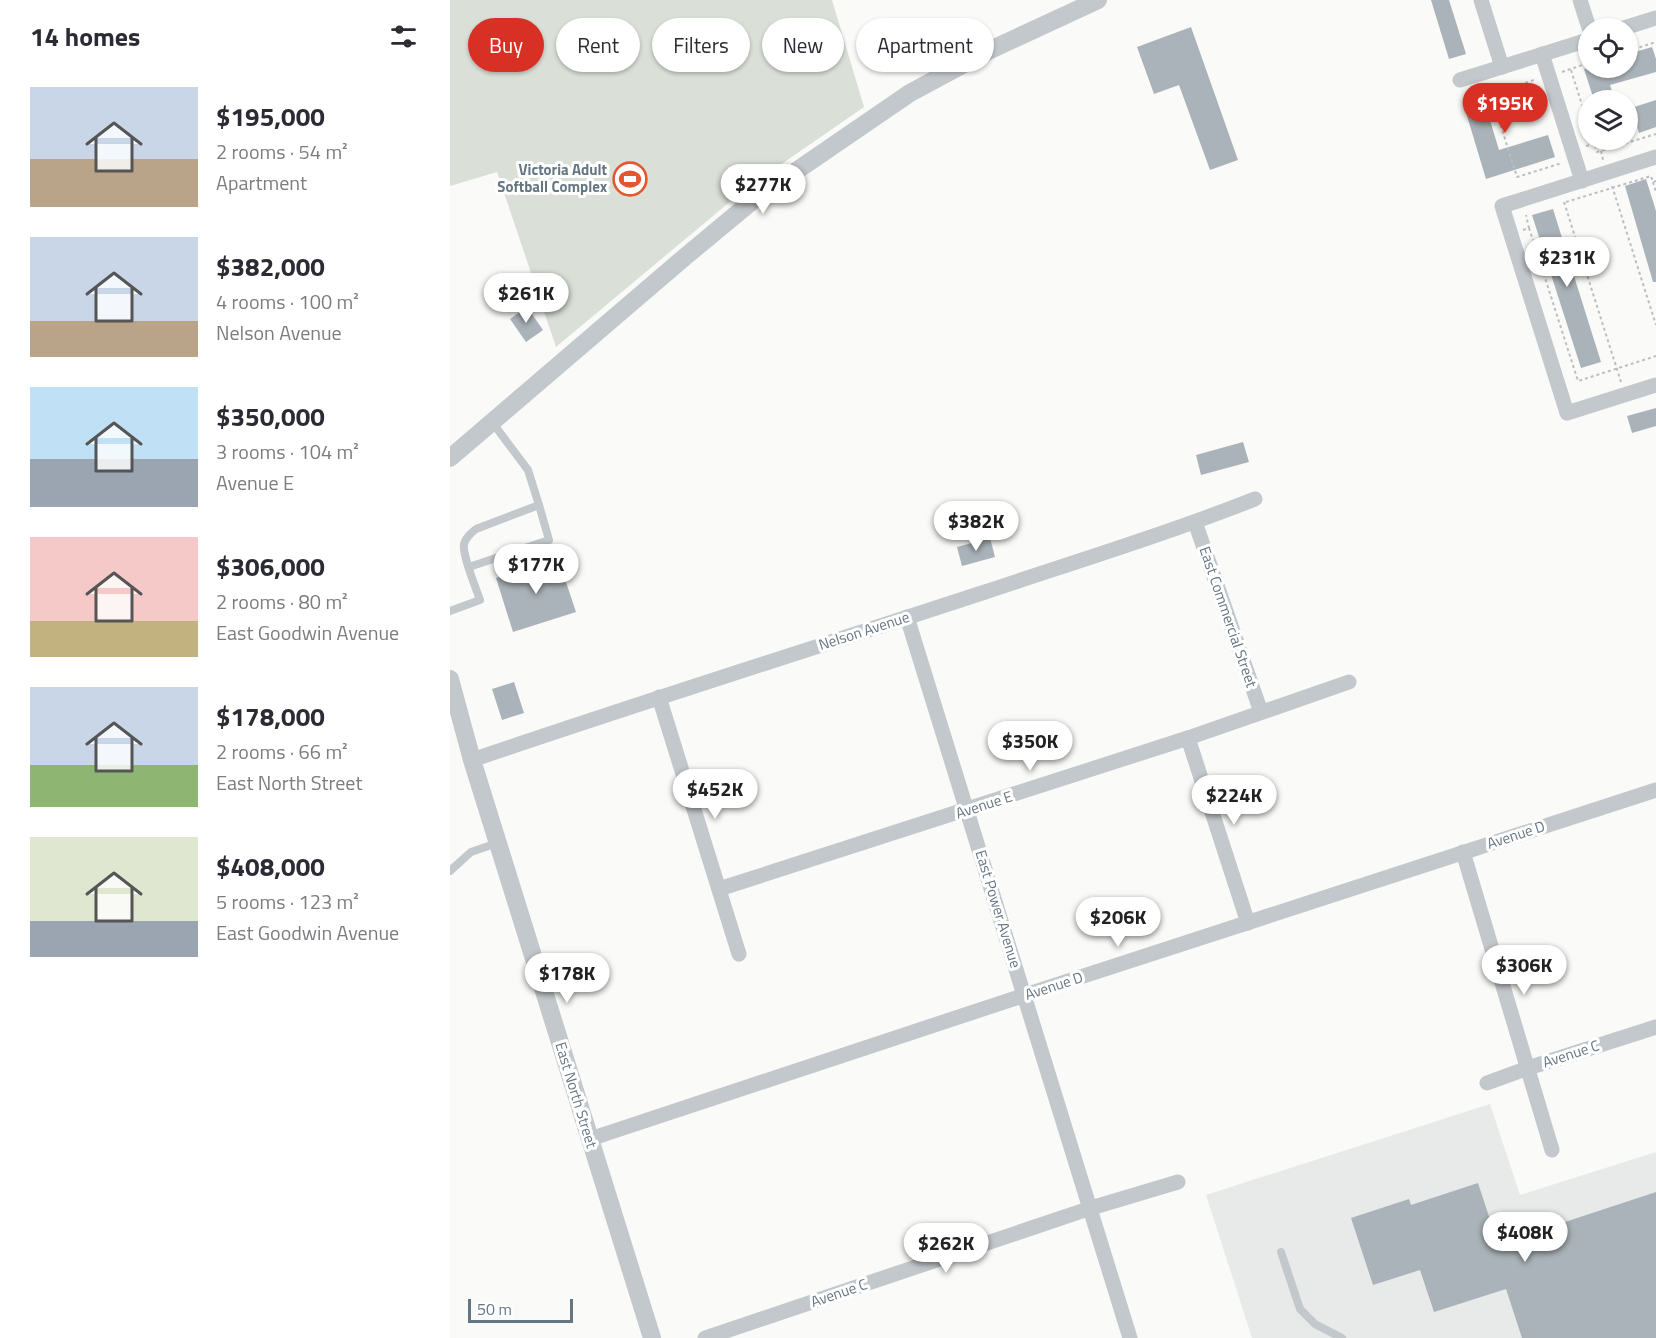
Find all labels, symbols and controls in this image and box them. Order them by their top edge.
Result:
text: 14 homes [30,17,140,56]
chip: Buy [468,18,544,72]
chip: Rent [556,18,640,72]
chip: Filters [652,18,750,72]
chip: New [762,18,844,72]
chip: Apartment [856,18,994,72]
map controls [1578,18,1638,150]
button: locate [1578,18,1638,78]
icon: filters [387,20,420,53]
pin: $195K [1463,83,1547,134]
text: $195K [1477,87,1533,118]
button: layers [1578,90,1638,150]
text: $195,000 [216,97,325,136]
icon: home [78,111,150,183]
text: 2 rooms · 54 m² [216,136,348,167]
place label: Victoria Adult Softball Complex [497,158,608,198]
sports icon: Victoria Adult Softball Complex [612,161,648,197]
pin: $277K [721,164,805,215]
text: Apartment [216,167,307,198]
text: $277K [735,168,791,199]
pin: $231K [1525,237,1609,288]
text: $231K [1539,241,1595,272]
text: $382,000 [216,247,325,286]
icon: home [78,261,150,333]
pin: $261K [484,273,568,324]
text: $261K [498,277,554,308]
text: 4 rooms · 100 m² [216,286,359,317]
text: Nelson Avenue [216,317,342,348]
text: $350,000 [216,397,325,436]
icon: home [78,411,150,483]
text: 3 rooms · 104 m² [216,436,359,467]
text: Avenue E [216,467,294,498]
pin: $382K [934,501,1018,552]
text: $382K [948,505,1004,536]
street label: East Commercial Street [1194,543,1264,691]
pin: $177K [494,544,578,595]
text: $306,000 [216,547,325,586]
text: $177K [508,548,564,579]
icon: home [78,561,150,633]
text: 2 rooms · 80 m² [216,586,348,617]
street label: Nelson Avenue [815,605,912,656]
text: East Goodwin Avenue [216,617,399,648]
text: $178,000 [216,697,325,736]
icon: home [78,711,150,783]
pin: $350K [988,721,1072,772]
text: $350K [1002,725,1058,756]
text: 2 rooms · 66 m² [216,736,348,767]
text: East North Street [216,767,362,798]
pin: $452K [673,769,757,820]
text: $452K [687,773,743,804]
pin: $224K [1192,775,1276,826]
text: $224K [1206,779,1262,810]
street label: Avenue E [952,785,1015,825]
street label: Avenue D [1484,814,1548,855]
text: $408,000 [216,847,325,886]
street label: East Power Avenue [970,847,1027,971]
icon: home [78,861,150,933]
text: 5 rooms · 123 m² [216,886,359,917]
pin: $206K [1076,897,1160,948]
text: $206K [1090,901,1146,932]
text: East Goodwin Avenue [216,917,399,948]
pin: $306K [1482,945,1566,996]
text: $306K [1496,949,1552,980]
pin: $178K [525,953,609,1004]
text: $178K [539,957,595,988]
street label: Avenue D [1022,965,1086,1006]
street label: Avenue C [1540,1034,1602,1073]
street label: East North Street [549,1039,604,1151]
pin: $408K [1483,1212,1567,1263]
text: $408K [1497,1216,1553,1247]
pin: $262K [904,1223,988,1274]
text: $262K [918,1227,974,1258]
street label: Avenue C [807,1272,870,1313]
scale bar [468,1296,573,1324]
text: 50 m [477,1297,512,1321]

